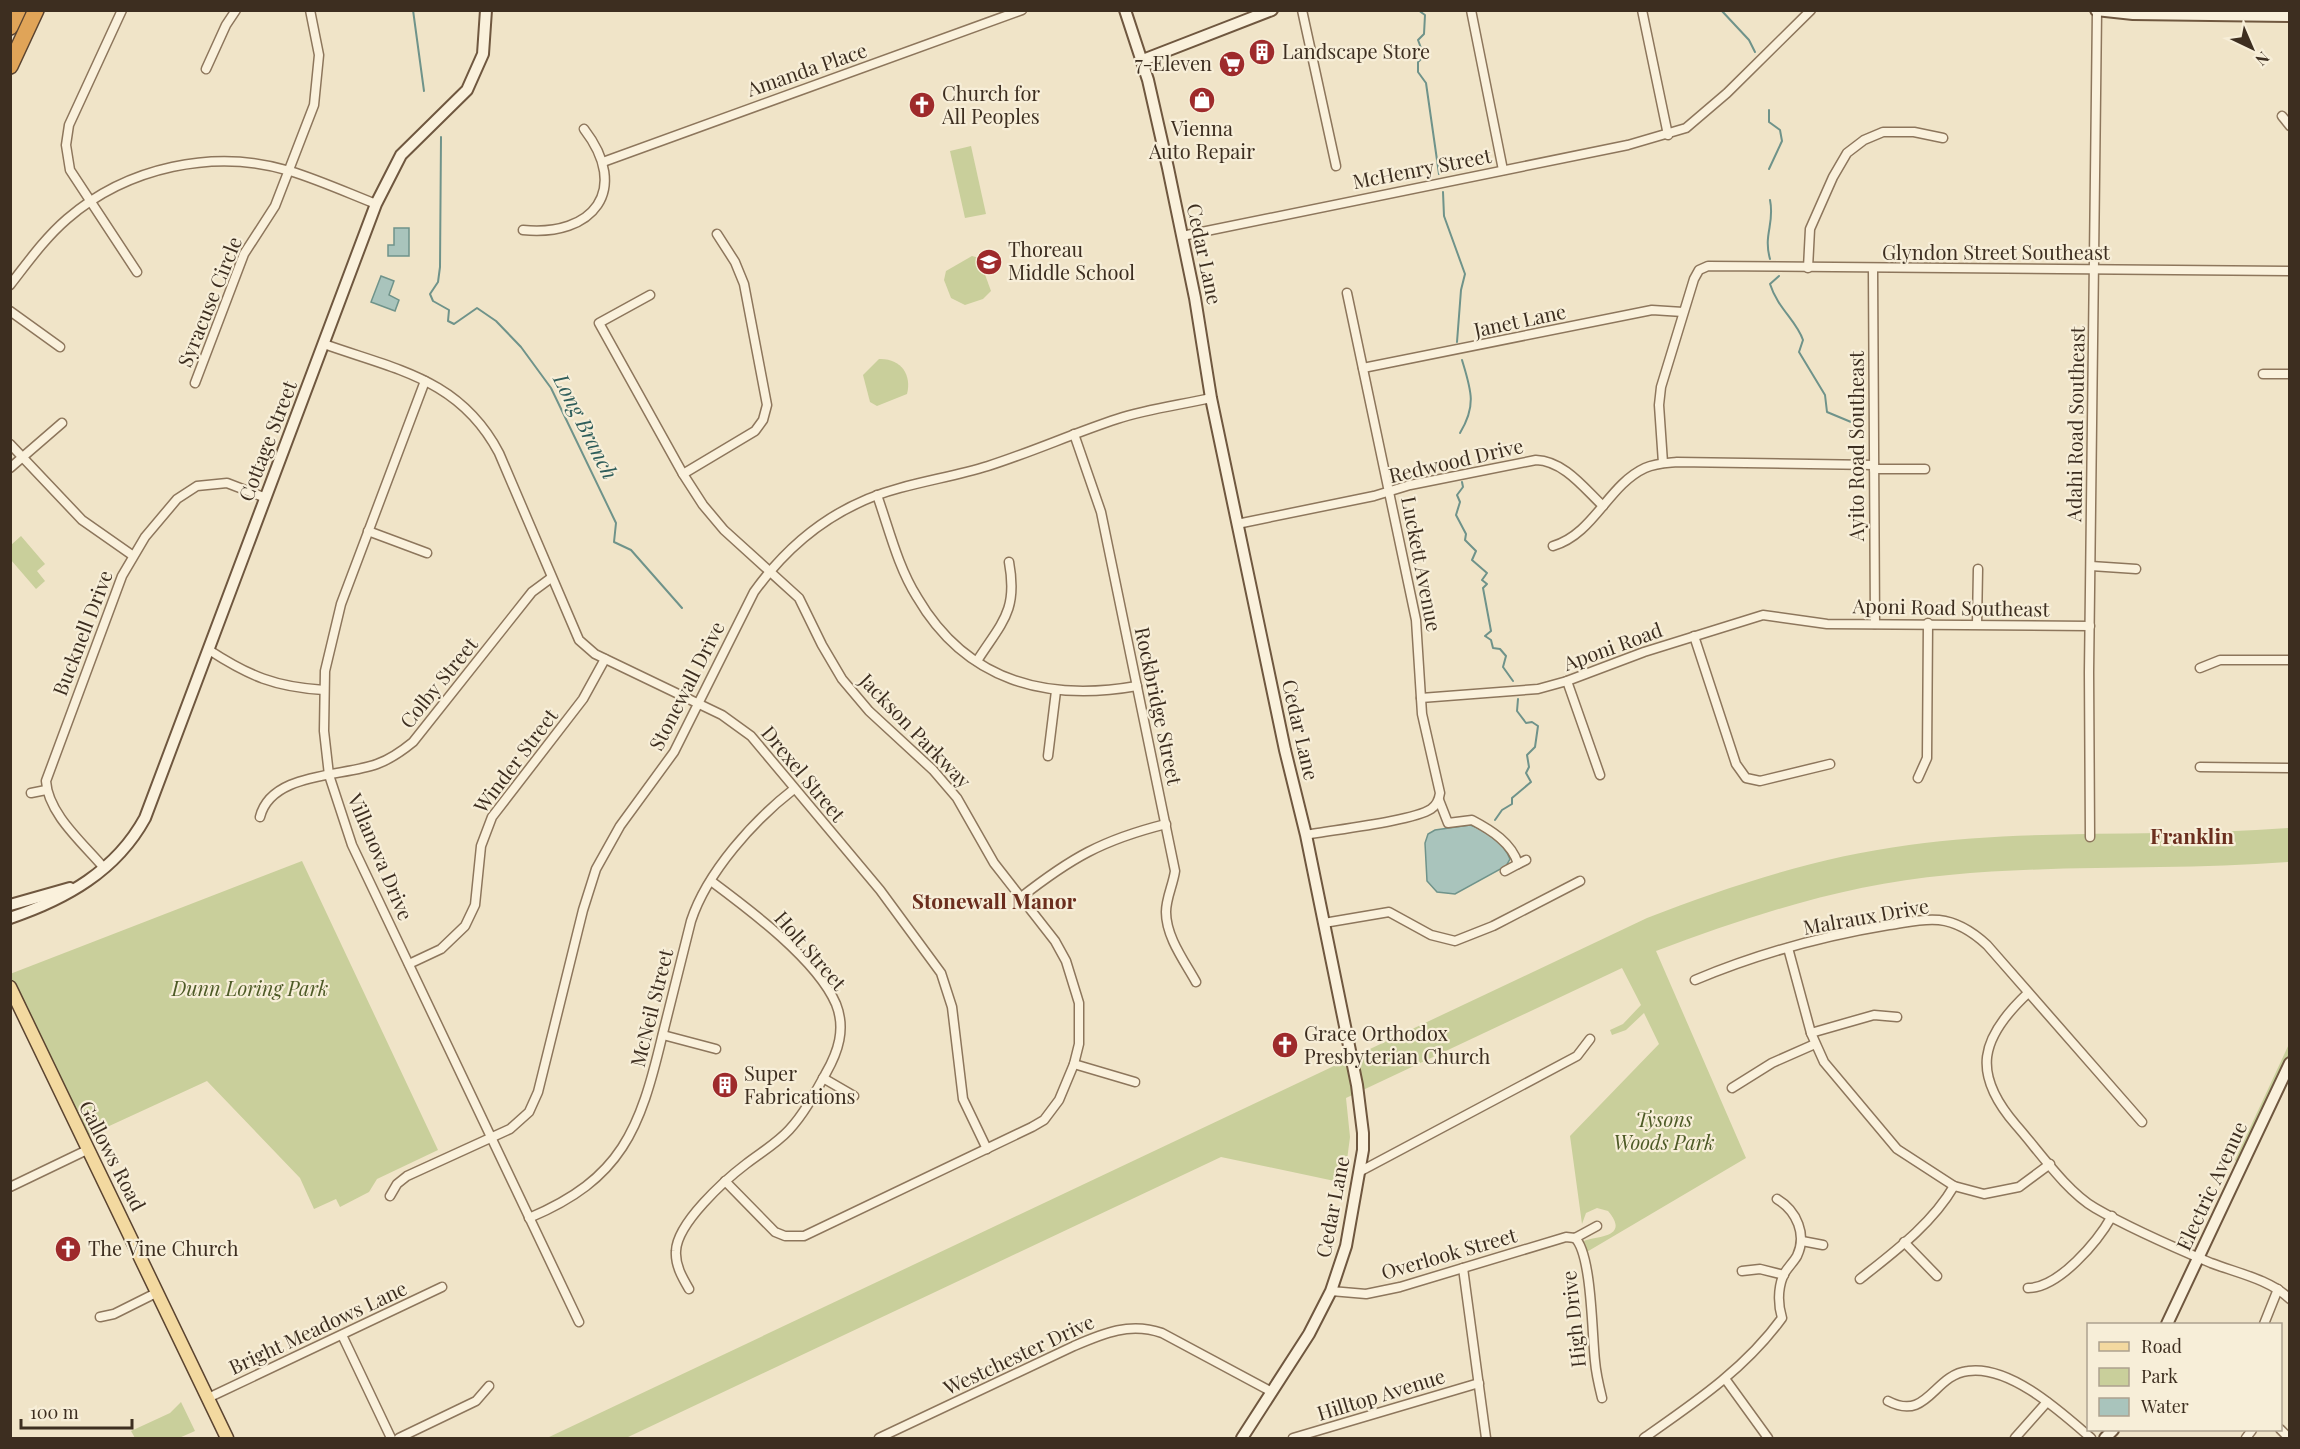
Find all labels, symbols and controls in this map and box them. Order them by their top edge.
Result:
north arrow [2222,18,2282,78]
street label: Amanda Place [742,35,870,102]
building icon: Landscape Store [1247,37,1277,67]
place label: Landscape Store [1282,37,1430,64]
text: N [2251,48,2274,71]
place label: 7-Eleven [1135,49,1212,76]
supermarket icon: 7-Eleven [1217,49,1247,79]
place label: Church for All Peoples [941,79,1040,129]
shop icon: Vienna Auto Repair [1187,85,1217,115]
church icon: Church for All Peoples [907,90,937,120]
place label: Vienna Auto Repair [1148,114,1255,164]
street label: McHenry Street [1350,141,1494,194]
street label: Cedar Lane [1182,201,1229,307]
street label: Syracuse Circle [170,232,247,371]
place label: Thoreau Middle School [1008,235,1135,285]
street label: Glyndon Street Southeast [1882,238,2111,265]
school or university icon: Thoreau Middle School [974,247,1004,277]
street label: Janet Lane [1470,297,1568,343]
street label: Adahi Road Southeast [2059,325,2090,523]
street label: Ayito Road Southeast [1842,350,1869,542]
water label: Long Branch [548,368,625,484]
street label: Cottage Street [231,375,302,505]
street label: Redwood Drive [1386,431,1526,488]
street label: Luckett Avenue [1396,494,1449,634]
street label: Bucknell Drive [45,566,118,699]
street label: Aponi Road Southeast [1851,591,2051,622]
street label: Aponi Road [1558,615,1666,676]
street label: Stonewall Drive [642,616,730,754]
street label: Rockbridge Street [1130,624,1190,788]
street label: Colby Street [393,630,483,733]
street label: Jackson Parkway [854,666,978,793]
street label: Cedar Lane [1277,677,1326,783]
street label: Winder Street [466,702,564,819]
street label: Drexel Street [756,719,853,827]
street label: Villanova Drive [342,788,420,924]
district label: Franklin [2150,821,2234,849]
district label: Stonewall Manor [912,886,1077,914]
street label: Malraux Drive [1801,891,1931,940]
street label: Holt Street [769,905,854,996]
street label: McNeil Street [623,945,678,1070]
park label: Dunn Loring Park [171,974,328,1001]
place label: Grace Orthodox Presbyterian Church [1304,1019,1491,1069]
church icon: Grace Orthodox Presbyterian Church [1270,1030,1300,1060]
place label: Super Fabrications [744,1059,856,1109]
building icon: Super Fabrications [710,1070,740,1100]
street label: Gallows Road [74,1095,153,1216]
park label: Tysons Woods Park [1614,1105,1714,1155]
street label: Electric Avenue [2169,1116,2252,1254]
street label: Cedar Lane [1308,1154,1355,1260]
street label: Overlook Street [1378,1220,1520,1285]
church icon: The Vine Church [53,1234,83,1264]
place label: The Vine Church [88,1234,239,1261]
street label: High Drive [1554,1269,1591,1369]
street label: Bright Meadows Lane [224,1273,411,1380]
street label: Westchester Drive [938,1307,1098,1401]
legend [2087,1323,2282,1431]
text: Road [2141,1334,2182,1358]
street label: Hilltop Avenue [1313,1361,1448,1426]
text: Park [2141,1364,2178,1388]
scale bar [21,1392,132,1430]
text: Water [2140,1394,2189,1418]
text: 100 m [30,1400,79,1424]

